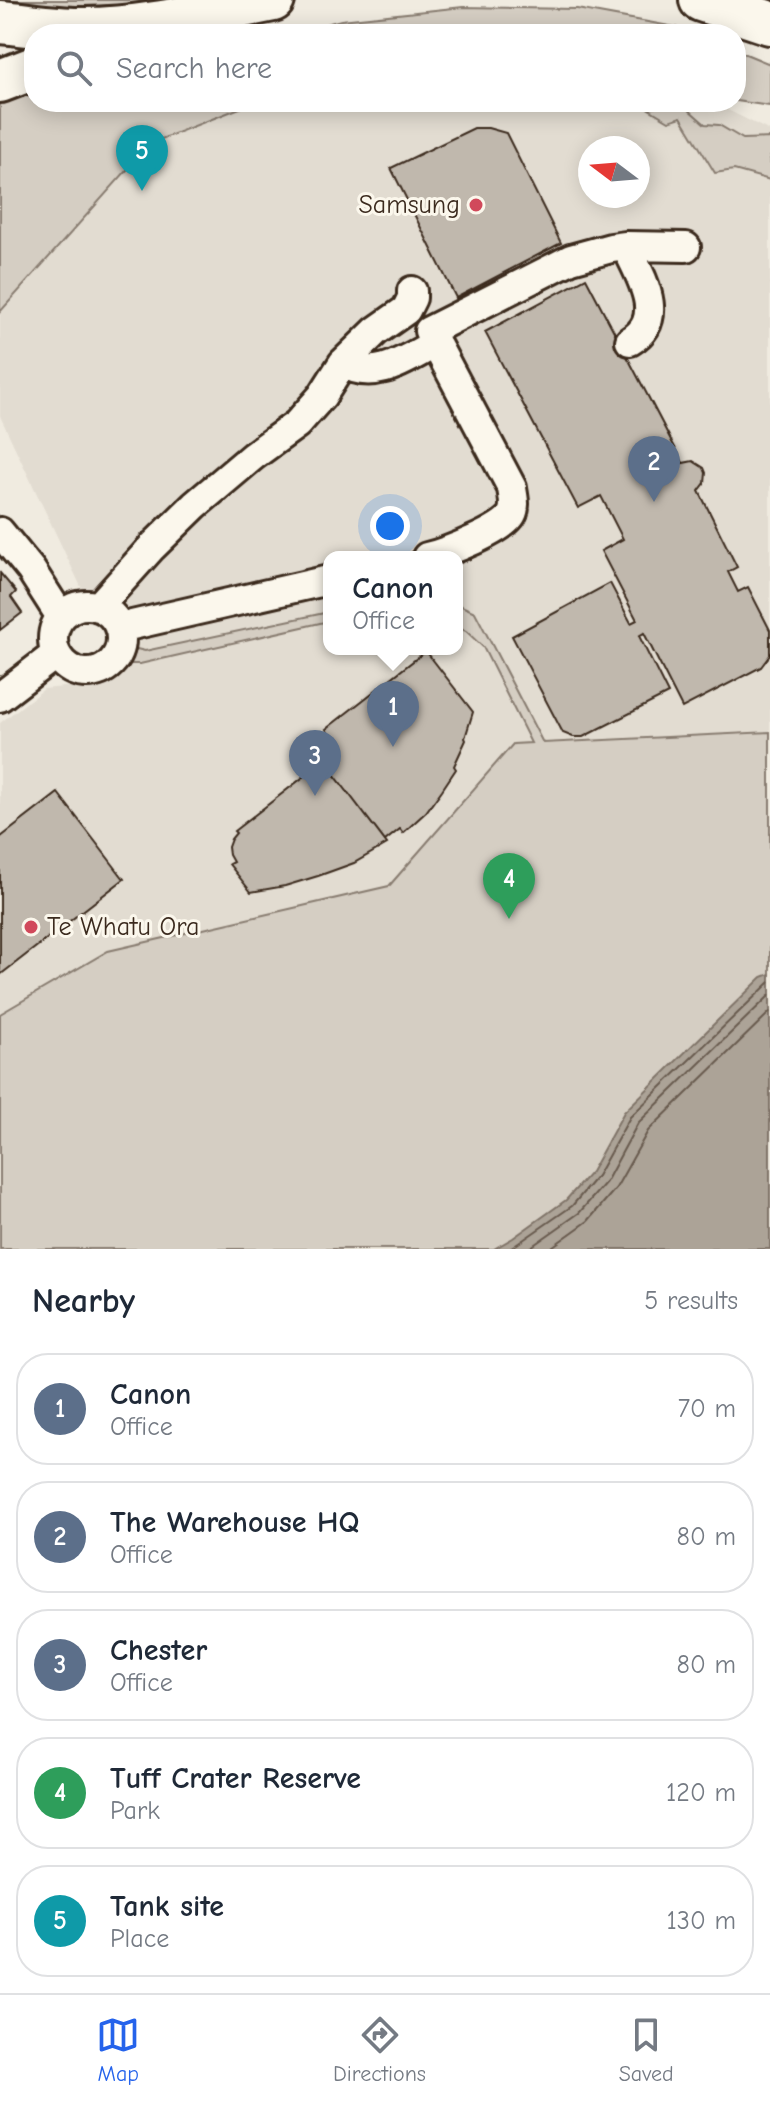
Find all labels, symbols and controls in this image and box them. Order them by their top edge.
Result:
search box [24,24,746,112]
icon: search [52,46,96,90]
text: Search here [116,51,272,86]
pin: 5 [116,125,168,191]
north arrow [578,136,650,208]
place label: Samsung [358,190,460,220]
marker: Samsung [467,196,485,214]
pin: 2 [628,436,680,502]
your location [370,506,410,546]
popup [323,551,463,655]
text: Canon [352,571,434,606]
text: Office [352,606,415,636]
pin: 1 [367,681,419,747]
pin: 3 [289,730,341,796]
pin: 4 [483,853,535,919]
place label: Te Whatu Ora [47,912,199,942]
marker: Te Whatu Ora [22,918,40,936]
text: Nearby [32,1281,135,1321]
text: 5 results [644,1286,738,1316]
text: Canon [110,1377,191,1412]
text: 1 [55,1394,65,1424]
text: 70 m [678,1394,736,1424]
text: Office [110,1412,173,1442]
text: The Warehouse HQ [110,1505,359,1540]
text: 2 [54,1522,66,1552]
text: 80 m [677,1522,736,1552]
text: Office [110,1540,173,1570]
text: Chester [110,1633,207,1668]
text: 3 [54,1650,66,1680]
text: 80 m [677,1650,736,1680]
text: Office [110,1668,173,1698]
text: Tuff Crater Reserve [110,1761,361,1796]
text: 4 [54,1778,66,1808]
text: 120 m [666,1778,736,1808]
text: Park [110,1796,160,1826]
text: Tank site [110,1889,224,1924]
text: 5 [53,1906,67,1936]
text: 130 m [667,1906,736,1936]
text: Place [110,1924,169,1954]
tab: Map [96,2013,140,2087]
tab: Directions [333,2013,426,2087]
tab: Saved [619,2013,674,2087]

